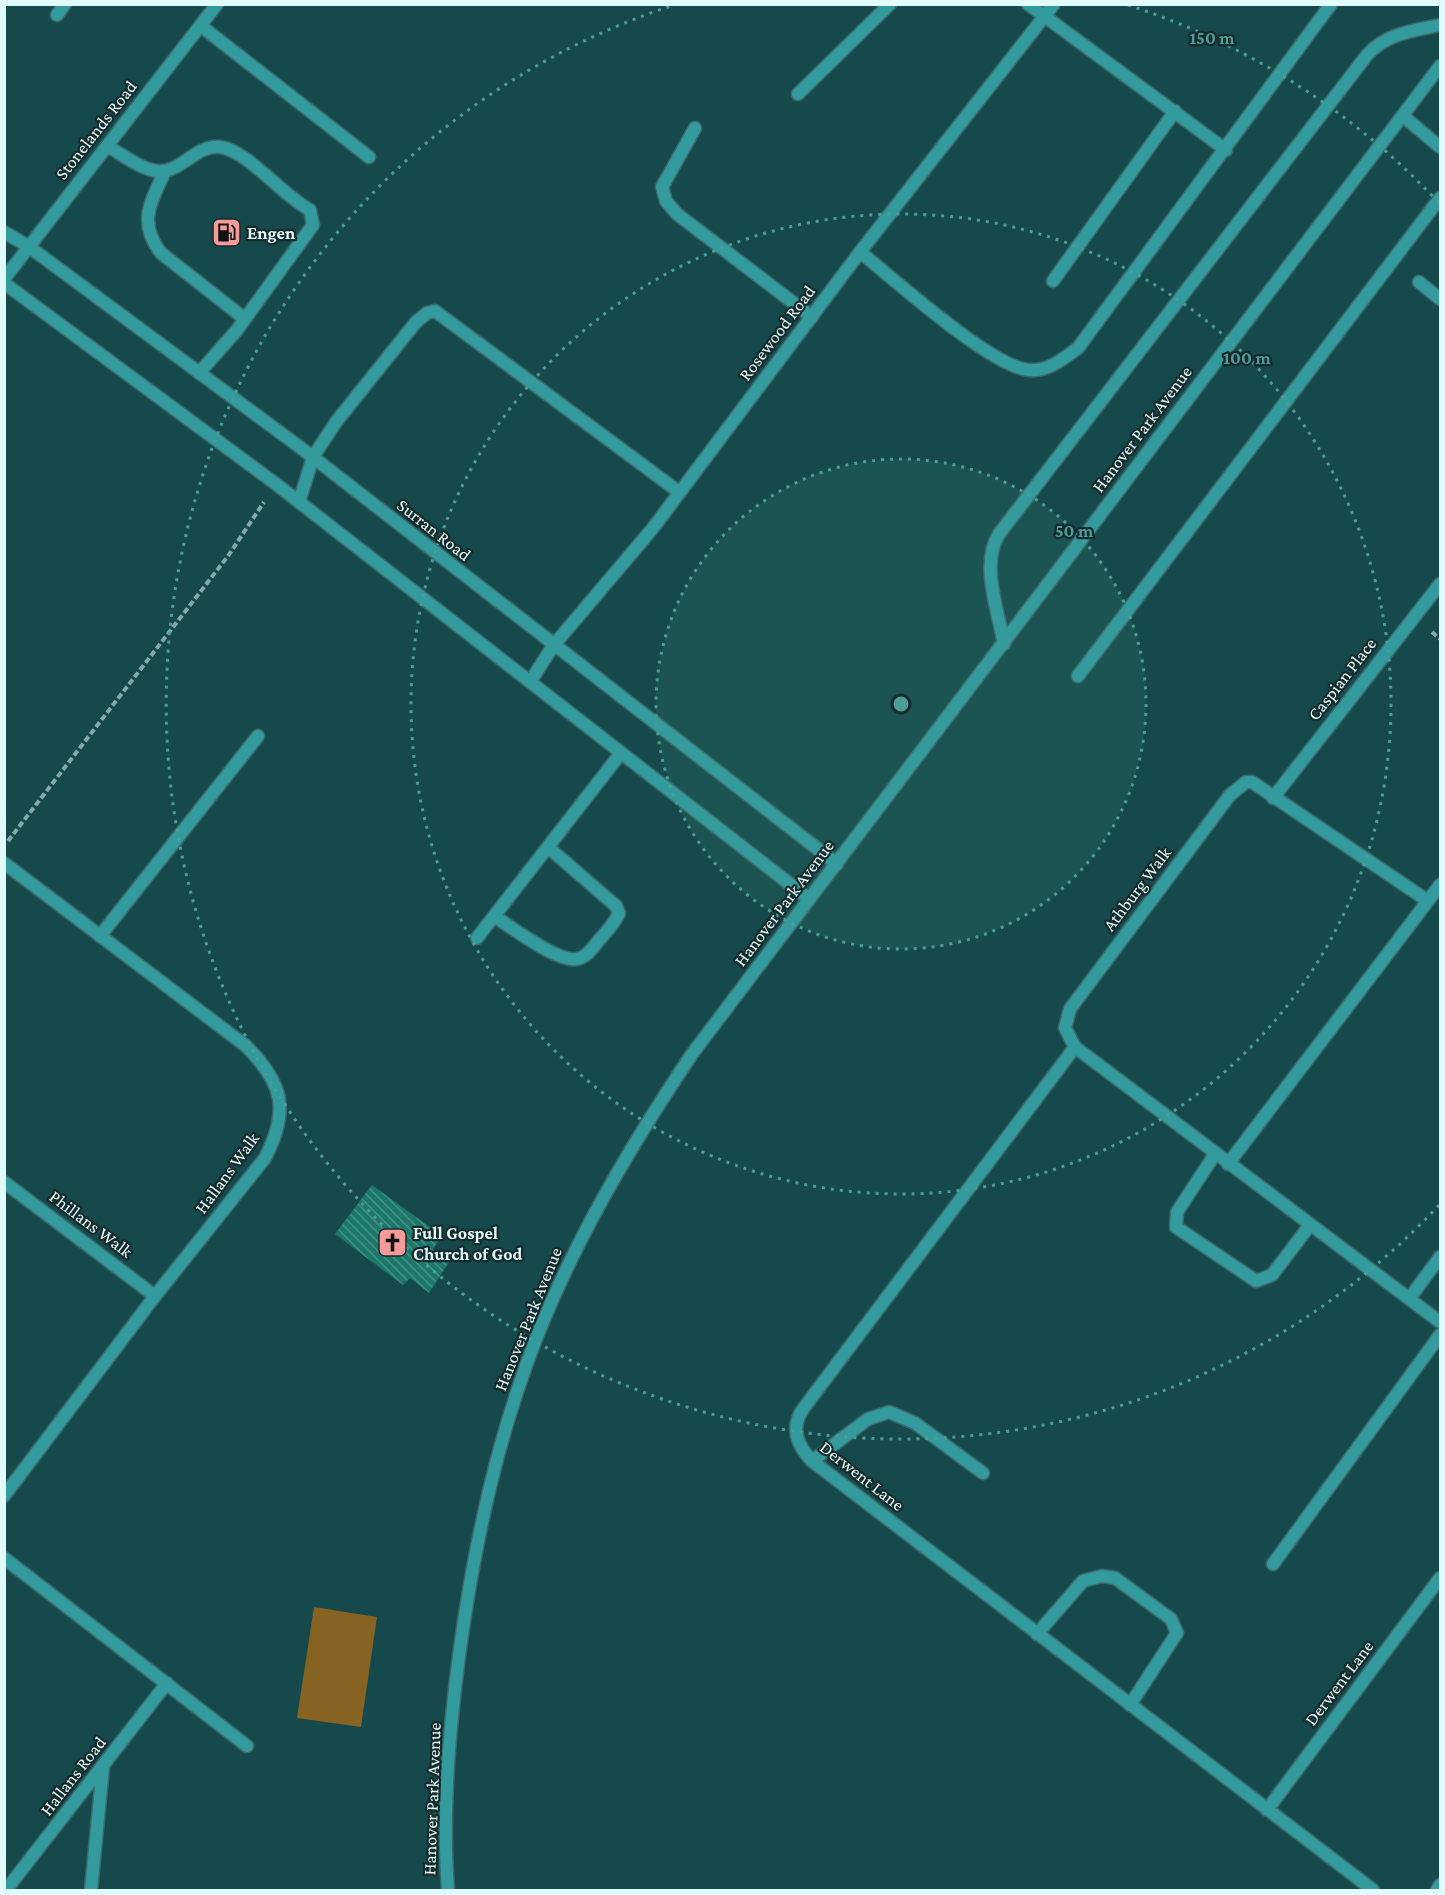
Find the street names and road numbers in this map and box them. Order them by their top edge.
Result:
street label: Stonelands Road [51,76,141,183]
street label: Rosewood Road [735,281,820,385]
street label: Hanover Park Avenue [1088,362,1196,496]
street label: Surran Road [393,495,475,565]
street label: Caspian Place [1304,634,1380,724]
street label: Hanover Park Avenue [730,836,838,970]
street label: Athburg Walk [1099,843,1175,935]
street label: Hallans Walk [191,1128,263,1217]
street label: Phillans Walk [46,1186,137,1262]
street label: Hanover Park Avenue [490,1244,566,1394]
street label: Derwent Lane [816,1437,908,1515]
street label: Derwent Lane [1301,1636,1377,1729]
street label: Hanover Park Avenue [419,1722,445,1876]
street label: Hallans Road [36,1732,110,1819]

